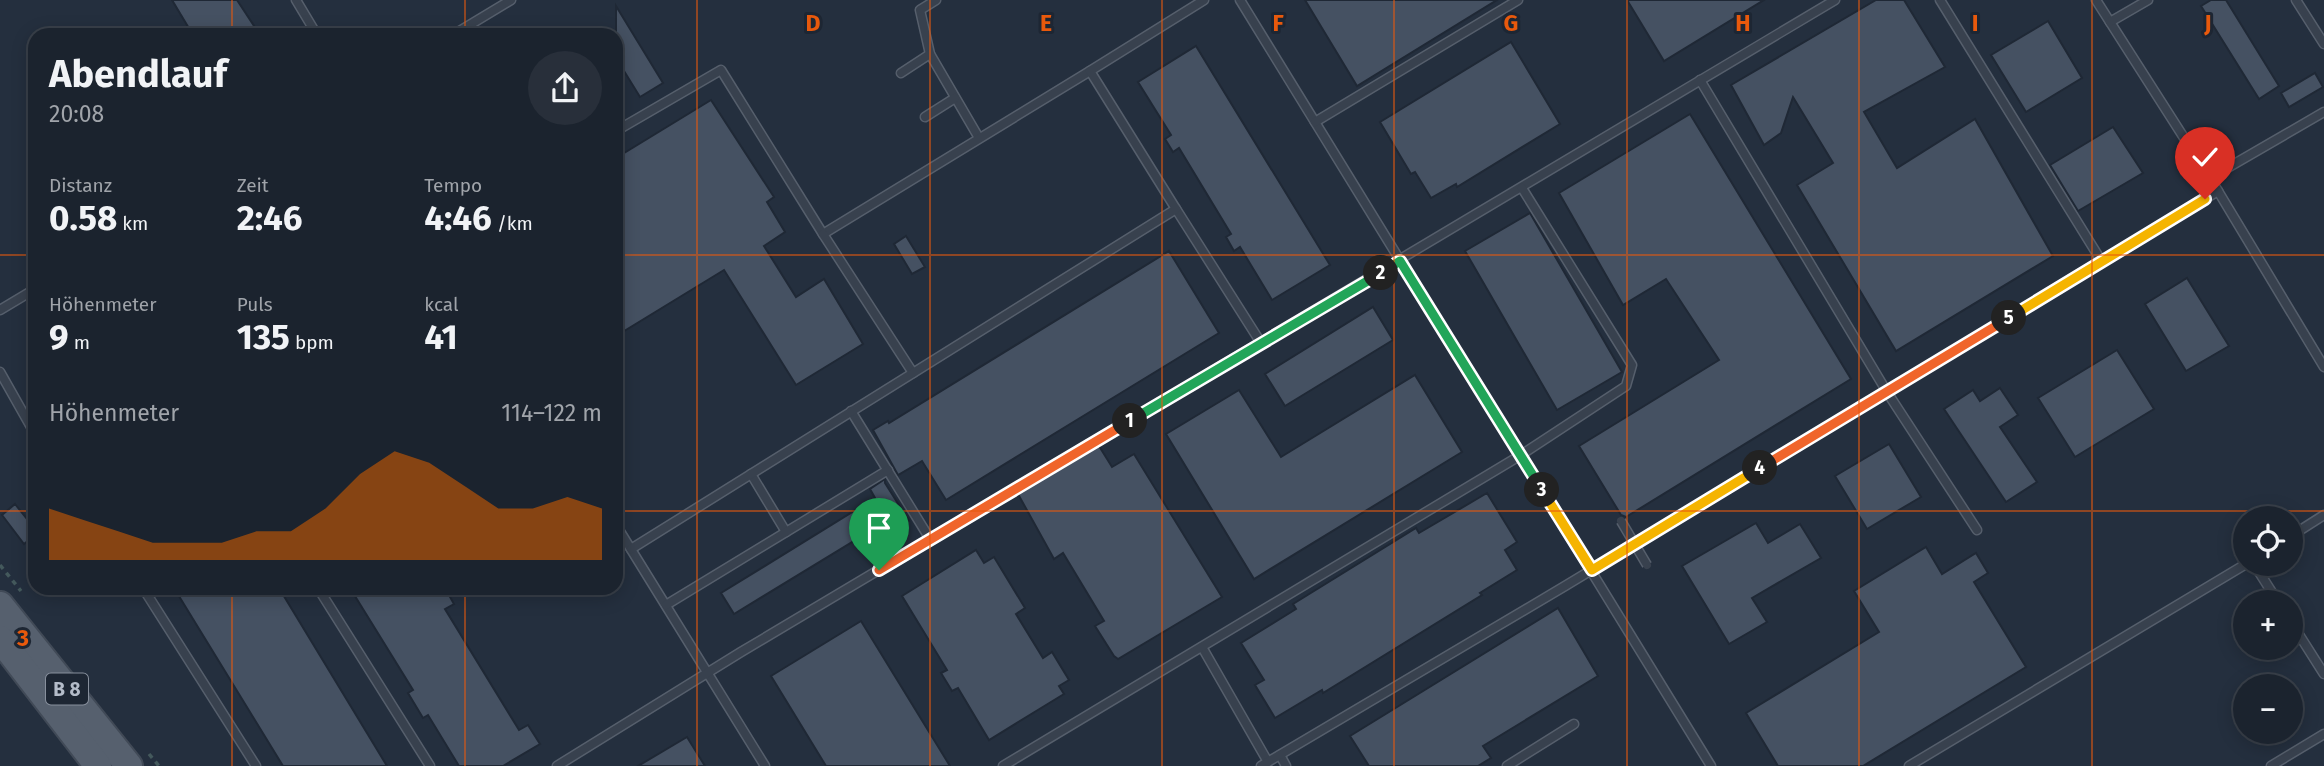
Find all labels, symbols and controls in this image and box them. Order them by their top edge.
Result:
text: D [806,9,821,37]
text: E [1040,9,1052,37]
text: F [1272,9,1284,37]
text: G [1504,9,1518,37]
text: H [1735,9,1751,37]
text: I [1972,9,1978,37]
text: J [2203,9,2212,37]
text: Abendlauf [49,51,227,97]
button: share [528,51,602,125]
text: 20:08 [49,100,104,128]
pin [2175,127,2235,199]
icon: check [2186,138,2224,176]
text: Distanz [49,174,112,197]
text: Zeit [237,174,269,197]
text: Tempo [424,174,482,197]
text: 0.58 [49,197,117,239]
text: 2:46 [237,197,303,239]
text: 4:46 [424,197,492,239]
text: km [117,212,148,235]
text: /km [492,212,533,235]
pin: 2 [1364,256,1398,290]
text: 2 [1376,261,1385,284]
text: Höhenmeter [49,293,157,316]
text: Puls [237,293,273,316]
text: kcal [424,293,459,316]
pin: 5 [1992,300,2026,336]
text: 5 [2003,306,2014,329]
text: 9 [49,316,69,358]
text: 135 [237,316,290,358]
text: 41 [424,316,458,358]
text: m [69,331,90,354]
text: bpm [290,331,334,354]
text: Höhenmeter [49,399,179,427]
text: 114–122 m [501,399,602,427]
pin: 1 [1112,404,1148,438]
text: 1 [1125,409,1134,432]
pin: 4 [1742,450,1778,486]
text: 4 [1754,456,1765,479]
pin: 3 [1524,472,1560,508]
text: 3 [1537,478,1546,501]
pin [849,498,909,570]
map controls [2233,506,2303,744]
button: locate [2233,506,2303,576]
icon: arrive [860,509,898,547]
button: + [2233,590,2303,660]
text: 3 [16,624,29,652]
road number: B 8 [46,674,88,704]
button: − [2233,674,2303,744]

